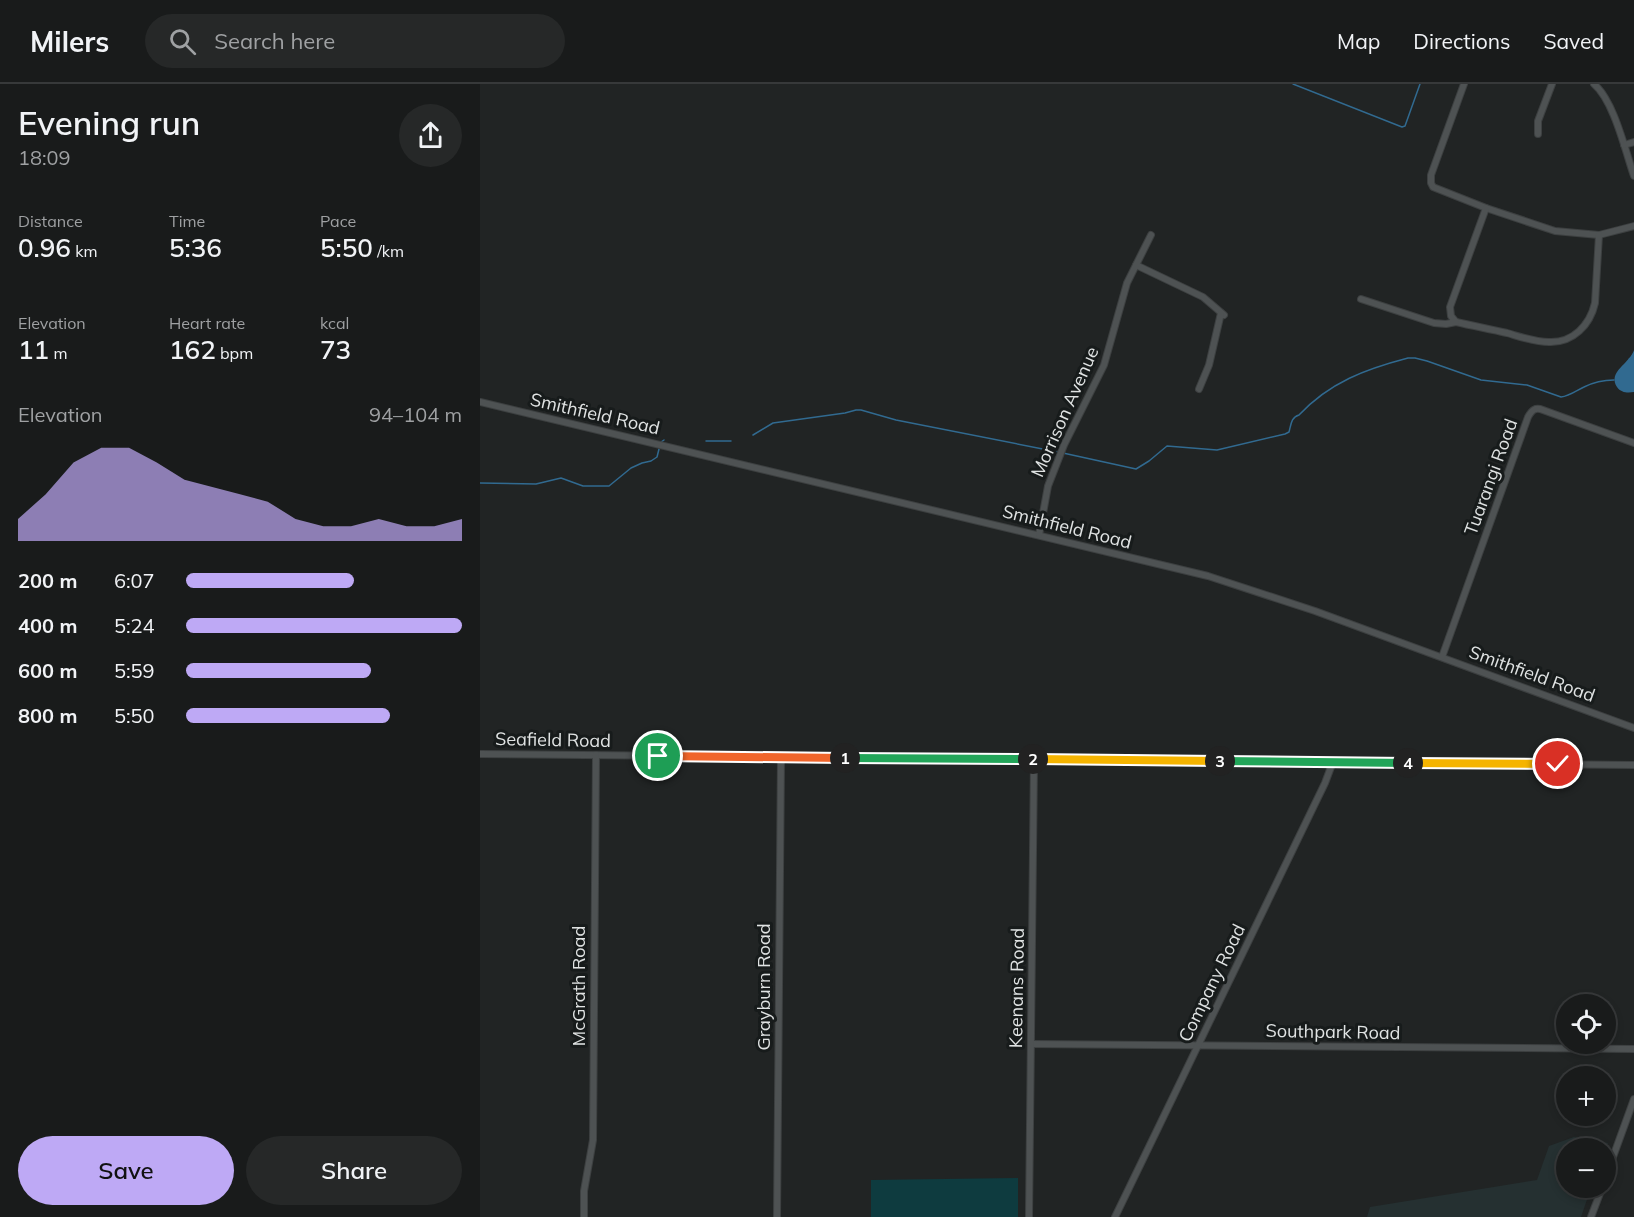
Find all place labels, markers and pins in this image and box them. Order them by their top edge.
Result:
pin [632,730,683,781]
pin [1532,738,1583,789]
pin: 1 [830,743,860,773]
pin: 2 [1018,744,1048,774]
pin: 3 [1205,746,1235,776]
pin: 4 [1393,748,1423,778]

